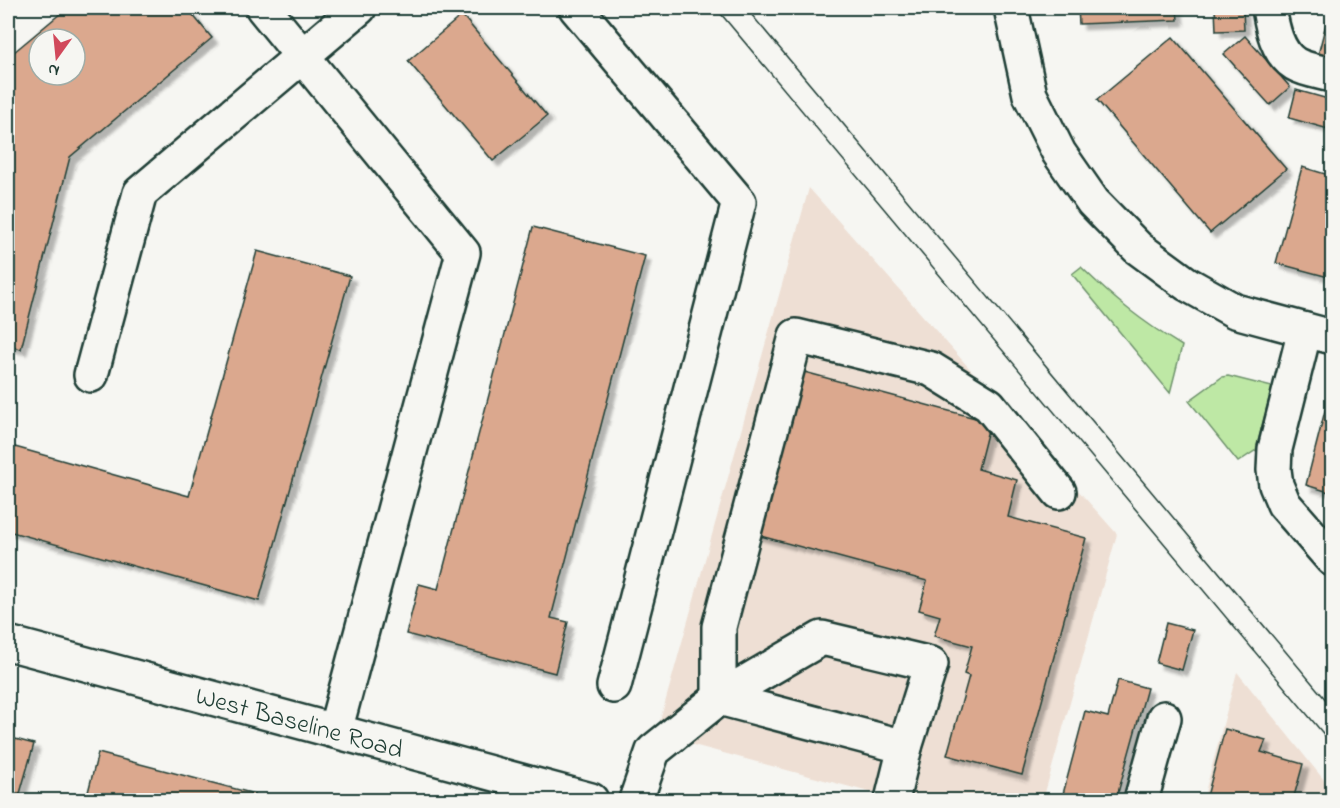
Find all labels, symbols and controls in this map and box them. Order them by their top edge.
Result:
north arrow [27,27,87,87]
text: N [45,57,62,83]
street label: West Baseline Road [191,678,407,771]

